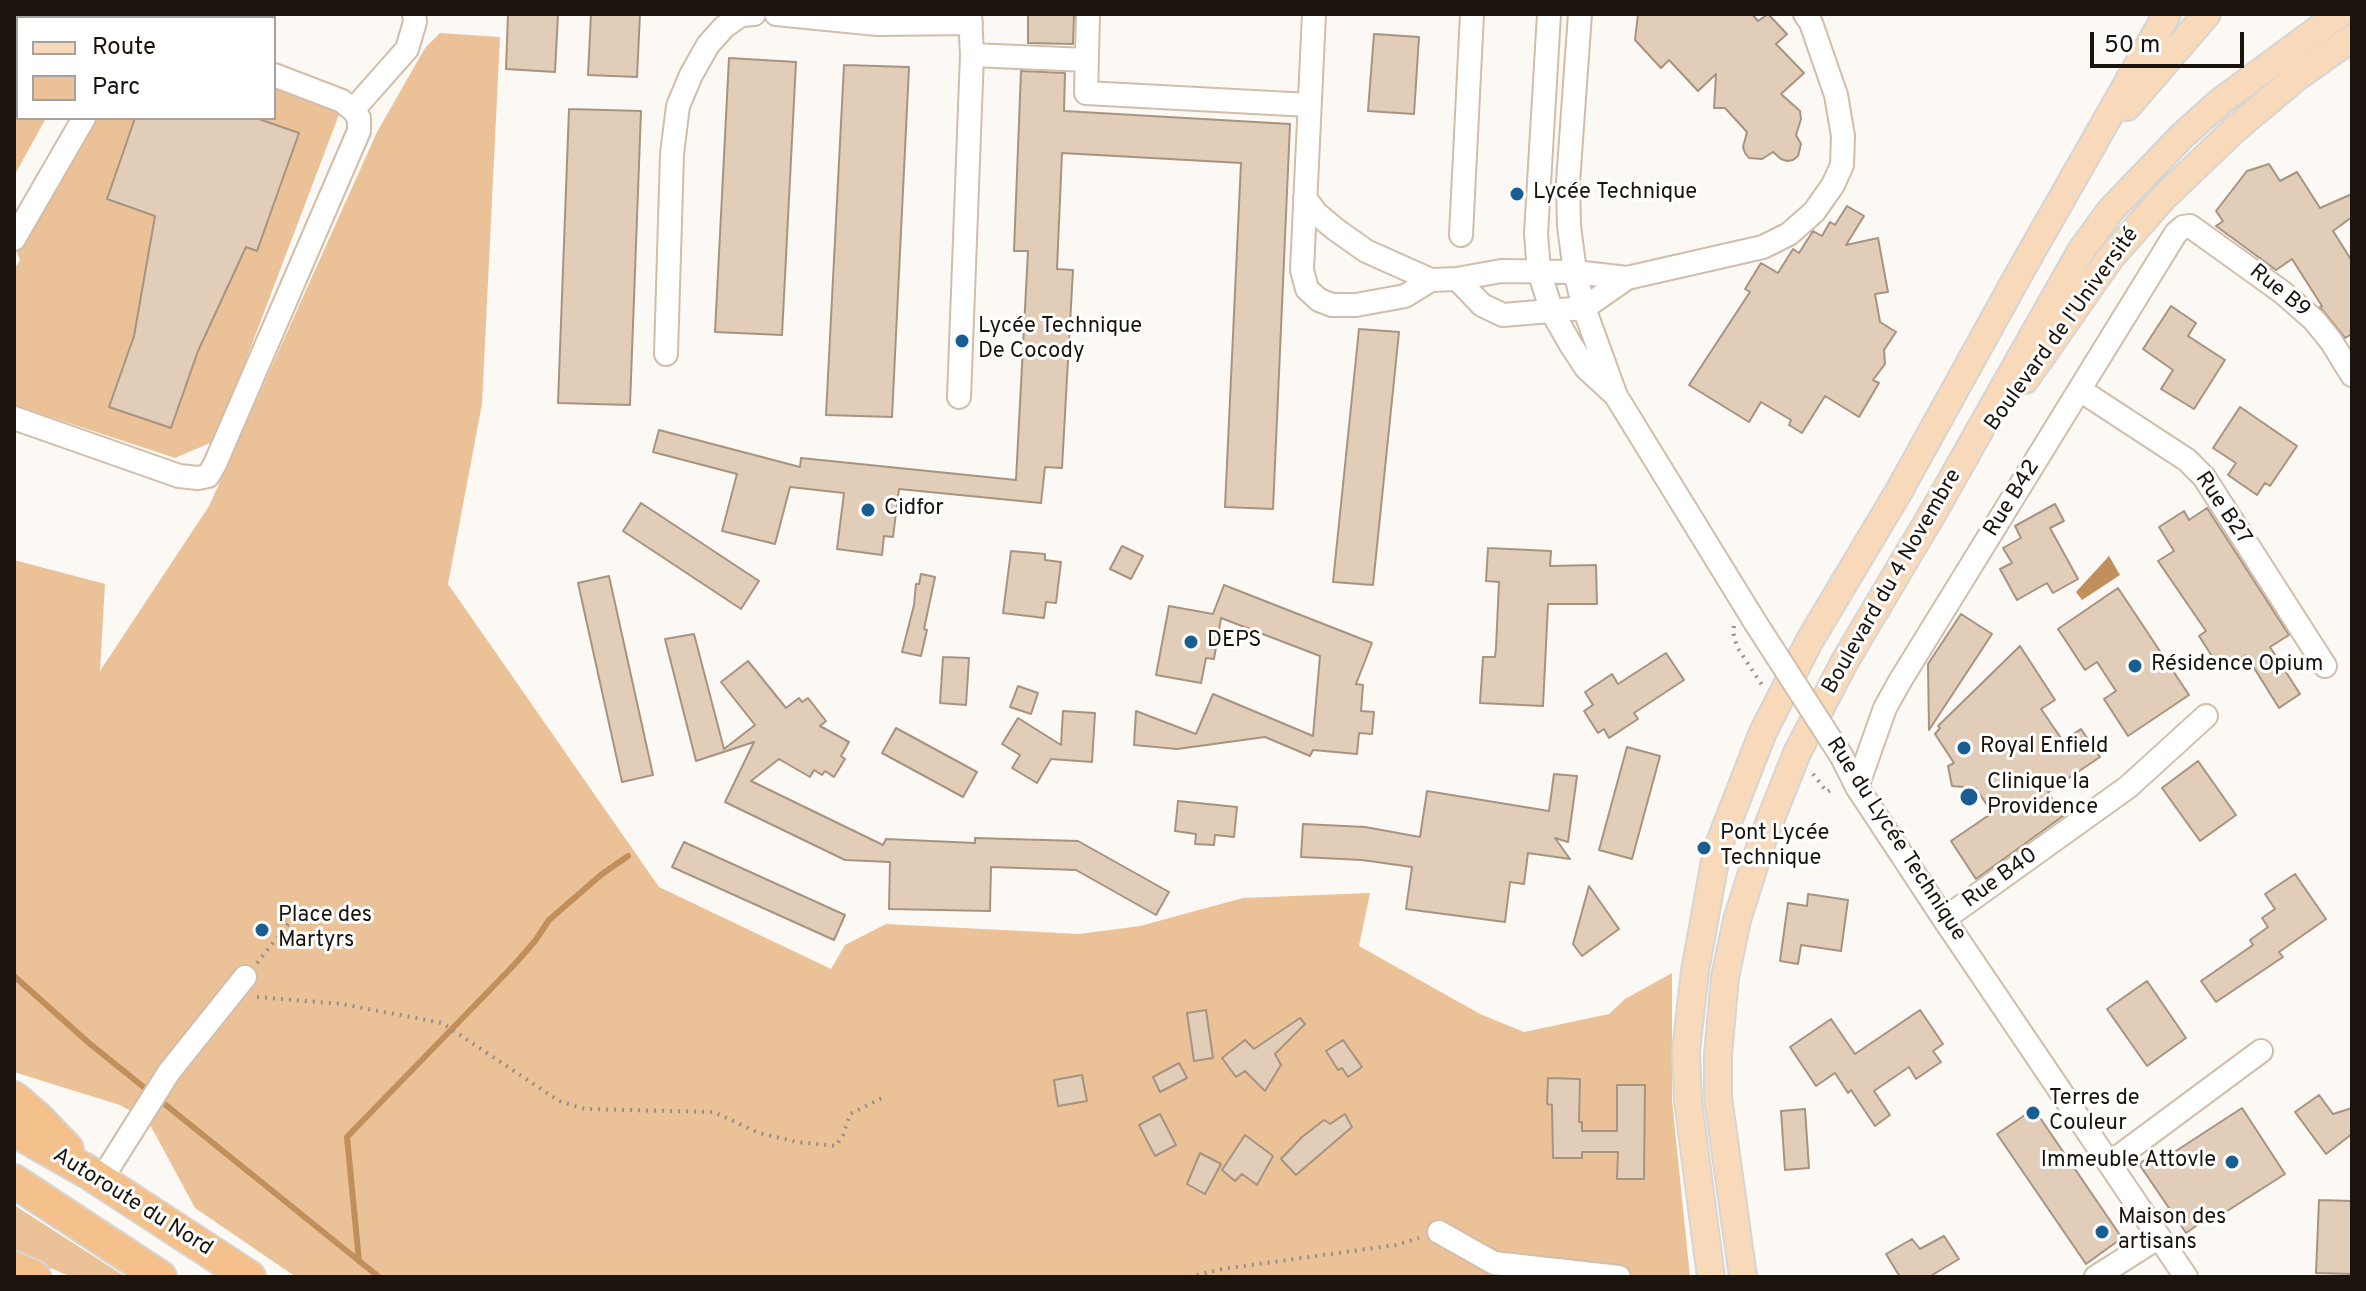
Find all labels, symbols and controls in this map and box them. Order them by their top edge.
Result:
legend [16,16,276,120]
scale bar [2094,16,2248,66]
text: 50 m [2104,31,2160,61]
text: Route [92,33,156,63]
text: Parc [92,73,140,103]
place label: Lycée Technique [1533,181,1697,207]
marker: Lycée Technique [1508,185,1526,203]
street label: Boulevard de l'Université [1980,223,2146,437]
street label: Rue B9 [2243,259,2315,325]
place label: Lycée Technique De Cocody [978,315,1142,366]
marker: Lycée Technique De Cocody [953,332,971,350]
street label: Rue B42 [1979,456,2047,542]
street label: Boulevard du 4 Novembre [1818,465,1968,699]
street label: Rue B27 [2188,468,2256,550]
place label: Cidfor [884,497,944,523]
marker: Cidfor [859,501,877,519]
place label: DEPS [1207,629,1262,655]
marker: DEPS [1182,633,1200,651]
place label: Résidence Opium [2151,653,2323,679]
marker: Résidence Opium [2126,657,2144,675]
street label: Rue du Lycée Technique [1819,733,1971,947]
place label: Royal Enfield [1980,735,2108,761]
marker: Royal Enfield [1955,739,1973,757]
place label: Clinique la Providence [1987,771,2098,822]
marker: Clinique la Providence [1958,786,1980,808]
place label: Pont Lycée Technique [1720,822,1829,874]
marker: Pont Lycée Technique [1695,839,1713,857]
street label: Rue B40 [1959,843,2043,915]
place label: Place des Martyrs [278,904,372,956]
marker: Place des Martyrs [253,921,271,939]
place label: Terres de Couleur [2049,1087,2140,1138]
marker: Terres de Couleur [2024,1104,2042,1122]
street label: Autoroute du Nord [47,1143,217,1263]
place label: Immeuble Attovle [2041,1149,2216,1175]
marker: Immeuble Attovle [2223,1153,2241,1171]
place label: Maison des artisans [2118,1206,2226,1258]
marker: Maison des artisans [2093,1223,2111,1241]

